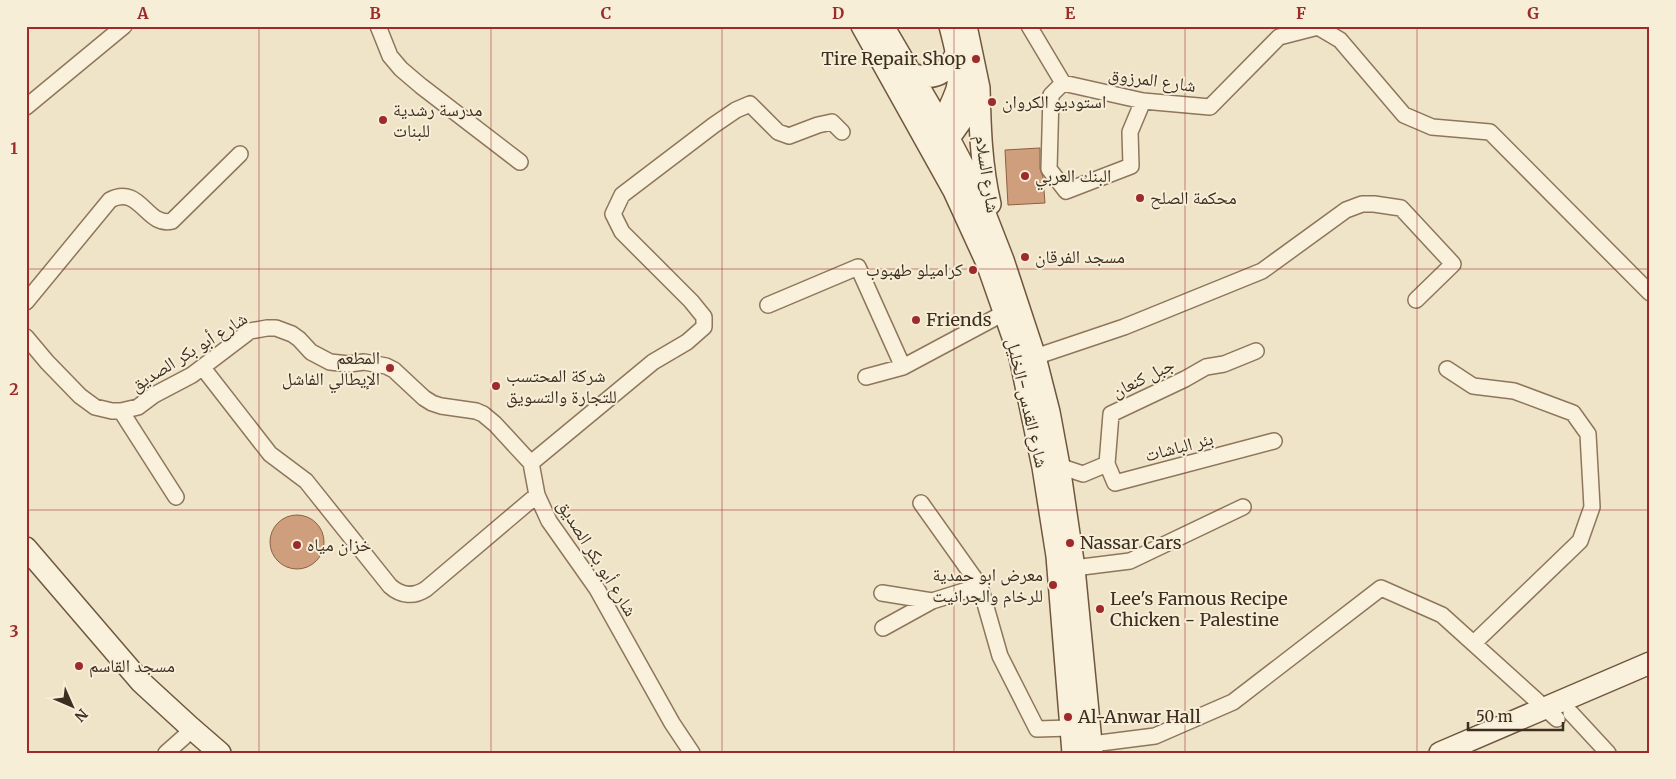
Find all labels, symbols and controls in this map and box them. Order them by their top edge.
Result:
text: A [136,3,149,23]
text: B [369,3,381,23]
text: C [601,3,611,23]
text: D [832,3,844,23]
text: E [1065,3,1076,23]
text: F [1296,3,1306,23]
text: G [1527,3,1539,23]
place label: Tire Repair Shop [821,47,966,70]
marker: Tire Repair Shop [970,53,982,65]
street label: شارع المرزوق [1107,62,1197,97]
place label: استوديو الكروان [1002,90,1106,113]
marker: استوديو الكروان [986,96,998,108]
place label: مدرسة رشدية للبنات [393,98,483,142]
marker: مدرسة رشدية للبنات [377,114,389,126]
street label: شارع السلام [969,133,1005,215]
text: 1 [10,138,18,158]
place label: البنك العربي [1035,164,1111,191]
marker: البنك العربي [1019,170,1031,182]
place label: محكمة الصلح [1150,186,1237,210]
marker: محكمة الصلح [1134,192,1146,204]
place label: مسجد الفرقان [1035,245,1125,268]
marker: مسجد الفرقان [1019,251,1031,263]
place label: كراميلو طهبوب [866,258,964,281]
marker: كراميلو طهبوب [967,264,979,276]
street label: شارع أبو بكر الصديق [126,306,251,397]
place label: Friends [926,308,992,331]
marker: Friends [910,314,922,326]
street label: شارع القدس-الخليل [1001,336,1054,470]
place label: المطعم الإيطالي الفاشل [282,346,380,394]
street label: جبل كنعان [1108,353,1178,403]
marker: المطعم الإيطالي الفاشل [384,362,396,374]
place label: شركة المحتسب للتجارة والتسويق [506,364,617,408]
text: 2 [9,379,19,399]
marker: شركة المحتسب للتجارة والتسويق [490,380,502,392]
street label: بئر الباشات [1142,426,1216,467]
street label: شارع أبو بكر الصديق [552,495,643,620]
place label: Nassar Cars [1080,531,1182,554]
place label: خزان مياه [307,533,371,556]
marker: Nassar Cars [1064,537,1076,549]
marker: خزان مياه [291,539,303,551]
place label: معرض ابو حمدية للرخام والجرانيت [932,563,1043,608]
marker: معرض ابو حمدية للرخام والجرانيت [1047,579,1059,591]
place label: Lee's Famous Recipe Chicken - Palestine [1110,587,1288,631]
marker: Lee's Famous Recipe Chicken - Palestine [1094,603,1106,615]
text: 3 [9,621,19,641]
place label: مسجد القاسم [89,654,175,678]
marker: مسجد القاسم [73,660,85,672]
north arrow [48,682,98,732]
scale bar [1468,699,1564,731]
text: N [71,705,91,725]
place label: Al-Anwar Hall [1077,705,1201,728]
text: 50 m [1476,707,1513,726]
marker: Al-Anwar Hall [1062,711,1074,723]

